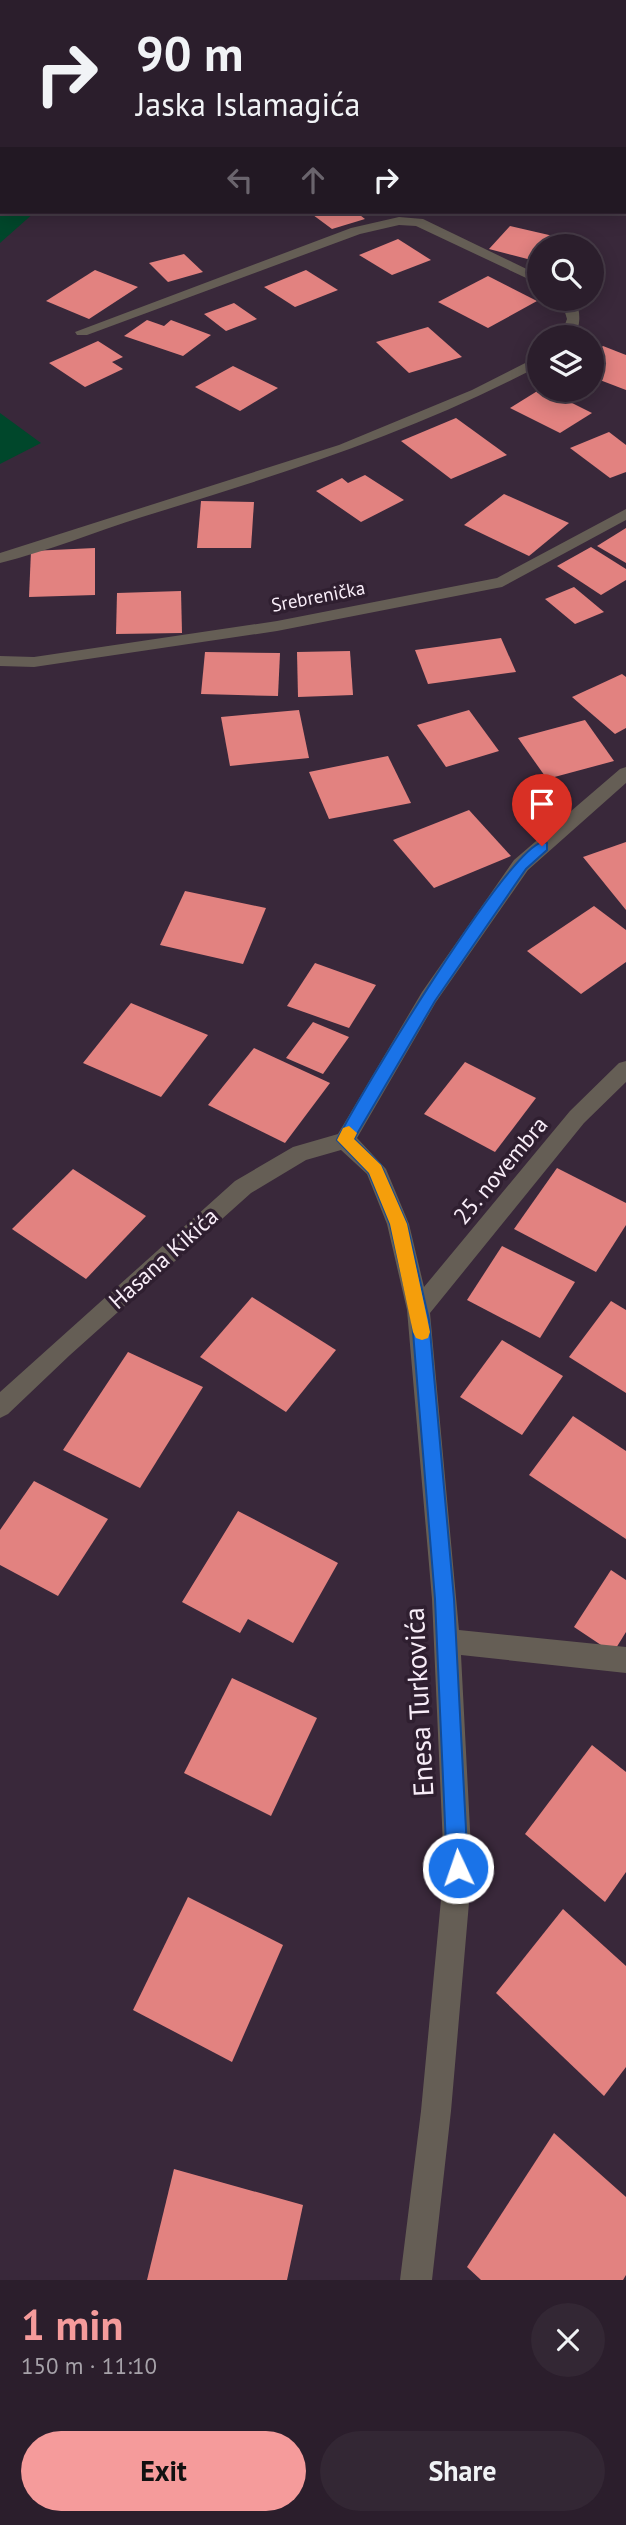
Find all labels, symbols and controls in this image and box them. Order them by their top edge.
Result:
text: 90 m [136,21,243,85]
icon: right [21,28,112,119]
text: Jaska Islamagića [136,83,360,125]
icon: left [221,161,259,199]
icon: ahead [294,161,332,199]
icon: right [367,161,405,199]
map controls [527,234,604,402]
button: search [527,234,604,311]
button: layers [527,325,604,402]
street label: Srebrenička [269,575,367,617]
pin [512,774,572,846]
icon: arrive [523,785,561,823]
street label: 25. novembra [447,1110,553,1230]
street label: Hasana Kikića [102,1201,224,1315]
street label: Enesa Turkovića [395,1607,441,1797]
position arrow [421,1831,495,1905]
text: 1 min [21,2297,123,2352]
button: close [531,2303,605,2377]
text: 150 m · 11:10 [21,2351,157,2380]
button: Exit [21,2431,306,2511]
button: Share [320,2431,605,2511]

